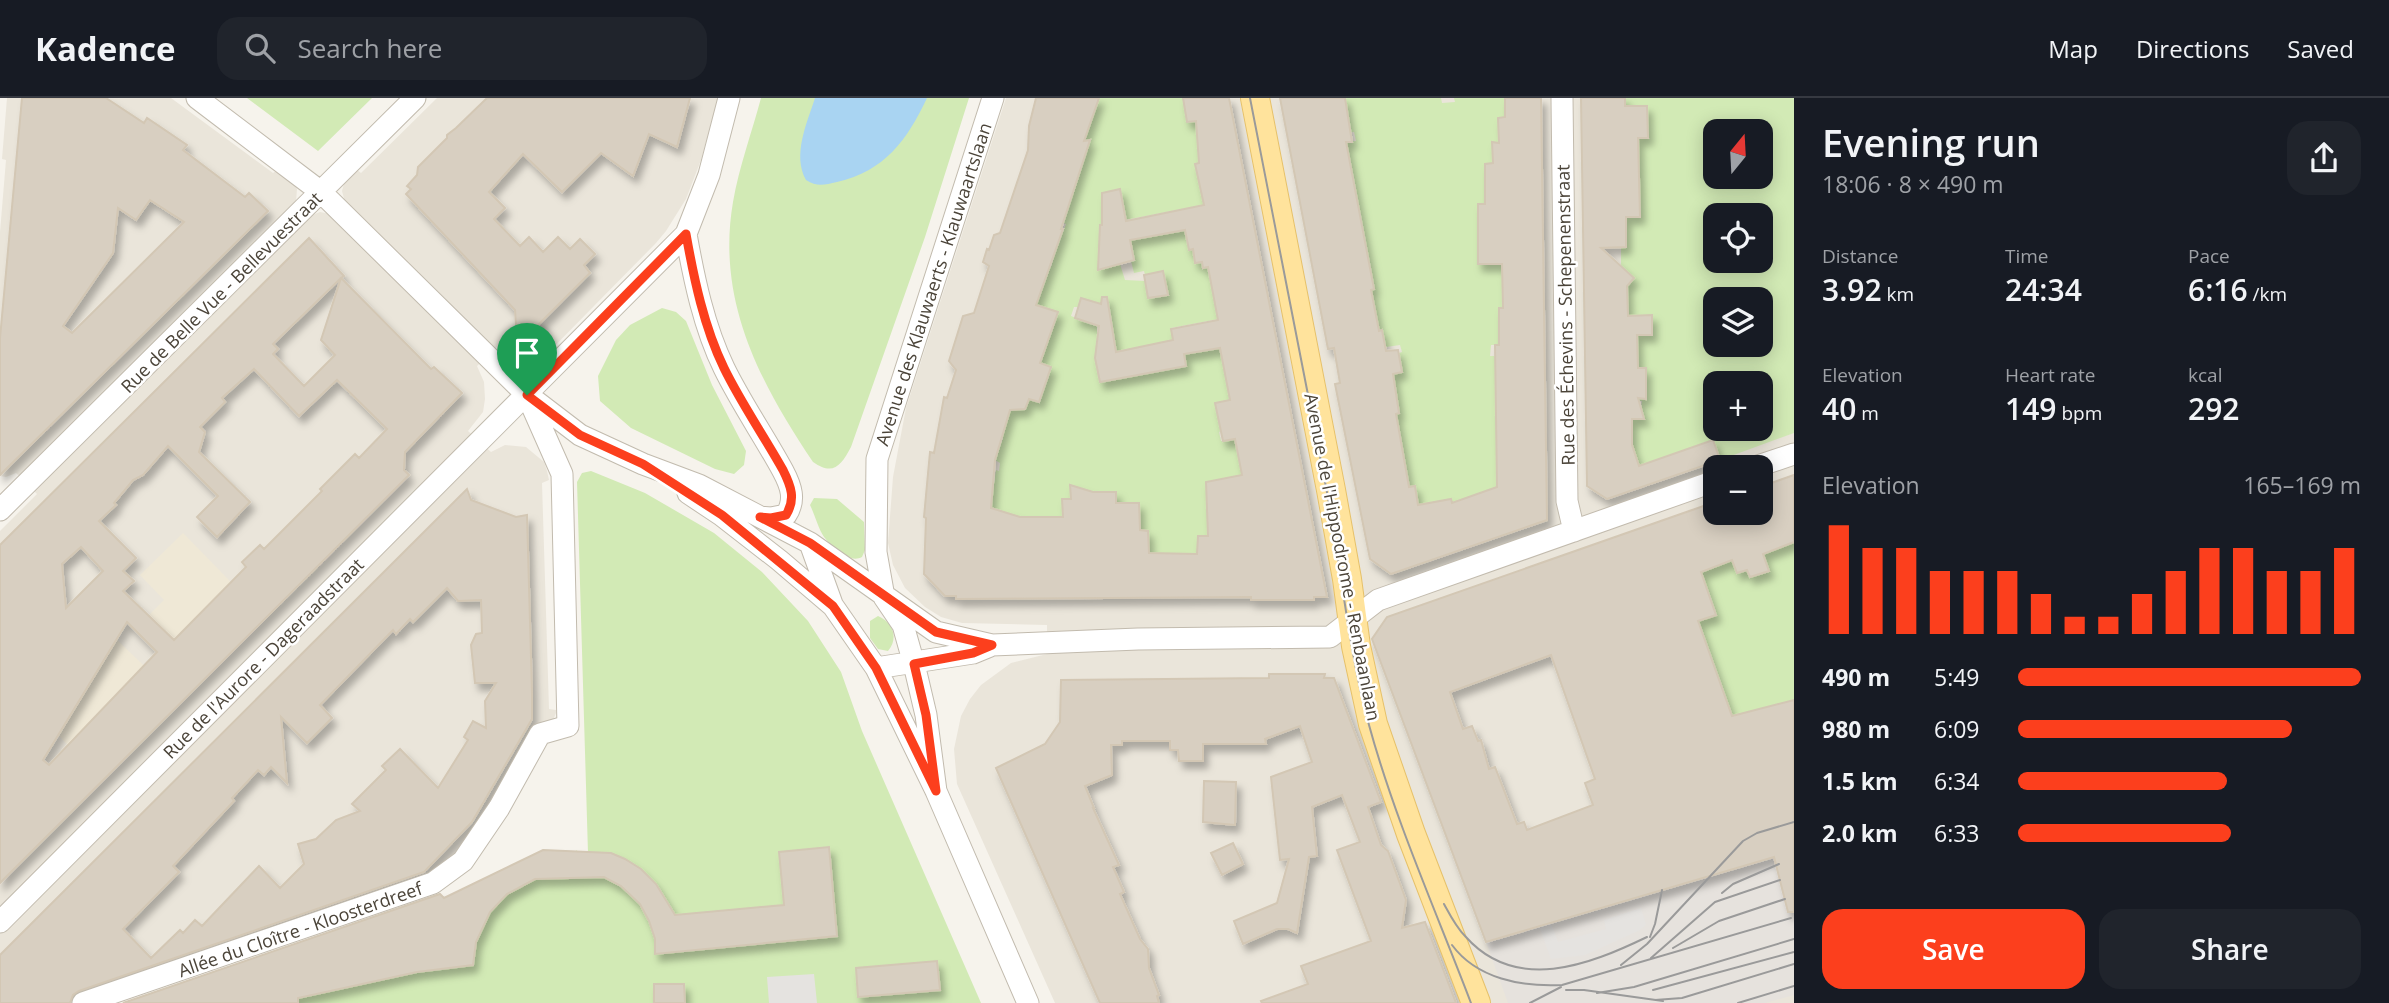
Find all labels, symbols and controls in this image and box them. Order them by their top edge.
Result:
search box [217,17,707,80]
text: Kadence [35,26,175,71]
icon: search [241,29,279,67]
text: Search here [297,30,442,66]
text: Map [2048,32,2098,65]
text: Directions [2136,32,2249,65]
text: Saved [2287,32,2354,65]
text: Evening run [1822,116,2040,168]
street label: Avenue des Klauwaerts - Klauwaartslaan [869,119,997,449]
north arrow [1703,119,1773,189]
map controls [1703,119,1773,525]
button: share [2287,121,2361,195]
street label: Rue des Échevins - Schepenenstraat [1550,164,1580,466]
text: 18:06 · 8 × 490 m [1822,168,2004,200]
street label: Rue de Belle Vue - Bellevuestraat [115,186,327,398]
button: locate [1703,203,1773,273]
text: Distance [1822,243,1898,269]
text: Time [2005,243,2049,269]
text: Pace [2188,243,2230,269]
text: 3.92 [1822,269,1882,310]
text: 24:34 [2005,269,2082,310]
text: 6:16 [2188,269,2248,310]
text: km [1882,281,1914,307]
text: /km [2248,281,2287,307]
button: layers [1703,287,1773,357]
pin [497,323,557,395]
icon: arrive [508,334,546,372]
text: Elevation [1822,362,1903,388]
text: Heart rate [2005,362,2095,388]
text: kcal [2188,362,2222,388]
button: + [1703,371,1773,441]
text: 40 [1822,388,1856,429]
text: 149 [2005,388,2056,429]
text: 292 [2188,388,2239,429]
street label: Avenue de l'Hippodrome - Renbaanlaan [1299,391,1387,723]
text: m [1856,400,1879,426]
text: bpm [2056,400,2102,426]
button: − [1703,455,1773,525]
text: Elevation [1822,469,1920,501]
text: 165–169 m [2243,469,2361,501]
street label: Rue de l'Aurore - Dageraadstraat [157,552,369,764]
text: 490 m [1822,661,1890,693]
text: 5:49 [1934,661,1980,693]
text: 980 m [1822,713,1890,745]
text: 6:09 [1934,713,1980,745]
text: 1.5 km [1822,765,1898,797]
text: 6:34 [1934,765,1980,797]
text: 2.0 km [1822,817,1898,849]
text: 6:33 [1934,817,1980,849]
street label: Allée du Cloître - Kloosterdreef [175,876,426,982]
button: Save [1822,909,2085,989]
button: Share [2099,909,2361,989]

